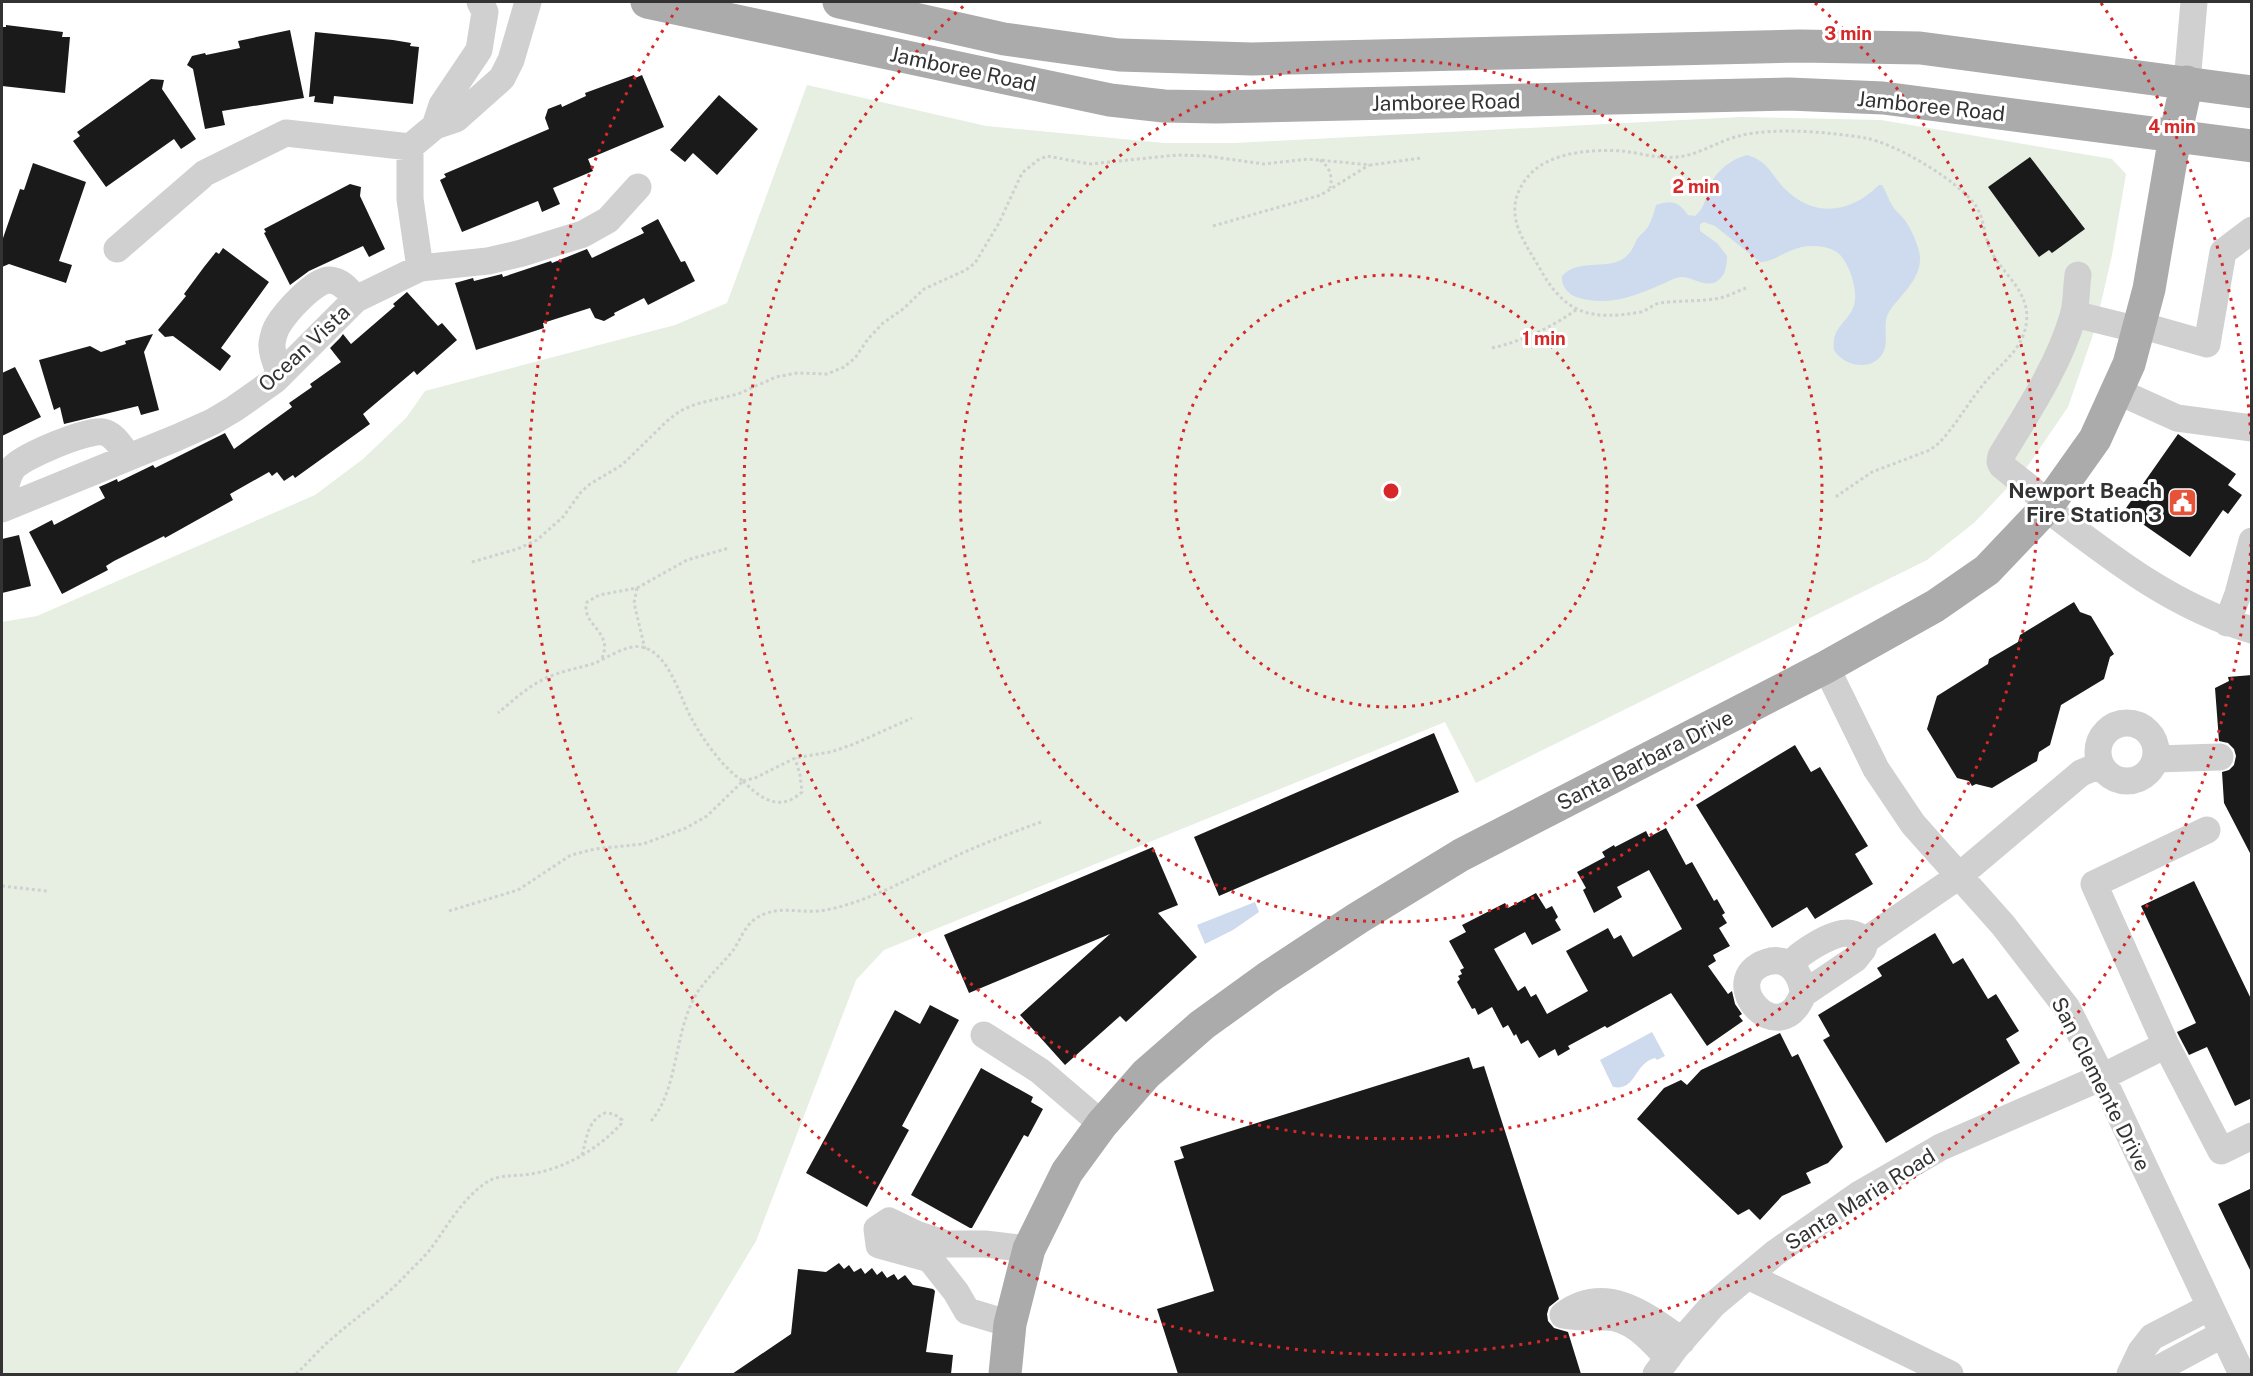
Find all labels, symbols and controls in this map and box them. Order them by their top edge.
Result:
text: 3 min [1824,23,1872,44]
street label: Jamboree Road [888,41,1038,97]
street label: Jamboree Road [1856,86,2006,126]
street label: Jamboree Road [1371,88,1521,116]
text: 4 min [2148,116,2196,137]
text: 2 min [1672,176,1720,197]
street label: Ocean Vista [253,299,355,397]
text: 1 min [1522,328,1566,349]
place label: Newport Beach Fire Station 3 [2008,478,2162,527]
centre of rings [1381,481,1401,501]
public building icon: Newport Beach Fire Station 3 [2167,486,2199,518]
street label: Santa Barbara Drive [1553,705,1737,815]
street label: San Clemente Drive [2046,993,2156,1175]
street label: Santa Maria Road [1780,1143,1940,1255]

